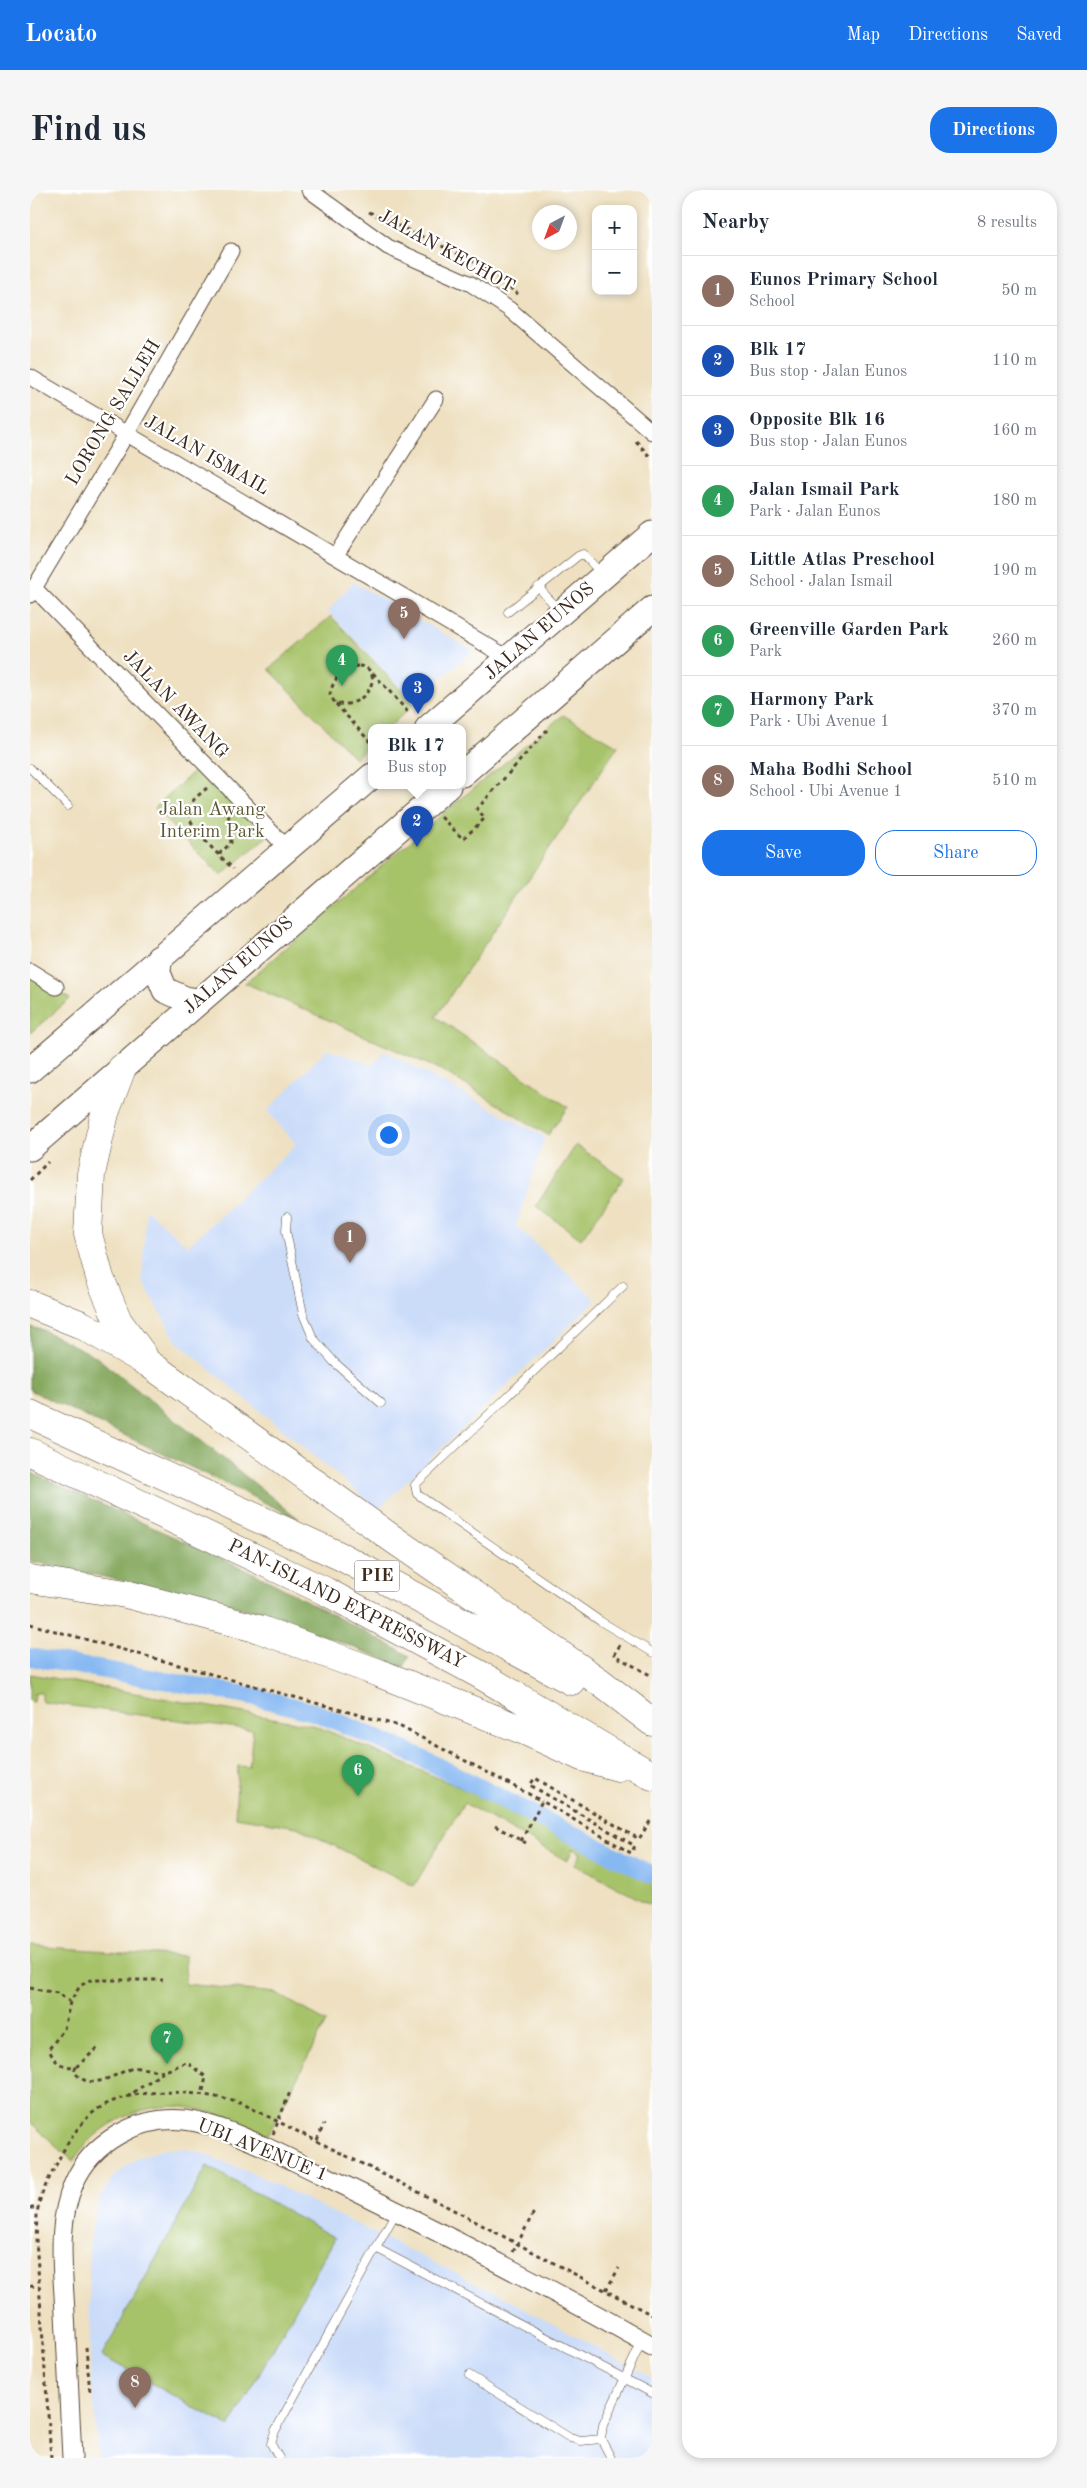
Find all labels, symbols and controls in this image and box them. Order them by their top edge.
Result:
text: Locato [25,23,97,47]
text: Map [847,26,880,44]
text: Directions [908,26,988,44]
text: Saved [1016,26,1062,44]
button: Directions [930,107,1057,153]
text: Find us [30,113,146,148]
north arrow [532,205,577,250]
map controls [592,205,637,295]
button: + [592,205,637,250]
street label: JALAN KECHOT [375,207,517,297]
text: Nearby [702,212,770,233]
text: 8 results [977,215,1037,231]
button: − [592,250,637,295]
text: Eunos Primary School [749,271,938,290]
text: 1 [713,283,723,299]
text: 50 m [1001,283,1037,299]
text: School [749,294,795,310]
street label: LORONG SALLEH [63,337,165,489]
text: Blk 17 [749,341,806,360]
text: 2 [713,353,723,369]
text: 110 m [992,353,1037,369]
text: Bus stop · Jalan Eunos [749,364,907,380]
text: Opposite Blk 16 [749,411,885,430]
street label: JALAN ISMAIL [140,413,272,499]
text: 3 [713,423,723,439]
text: 160 m [992,423,1037,439]
text: Bus stop · Jalan Eunos [749,434,907,450]
text: Jalan Ismail Park [749,481,900,500]
text: 4 [713,493,723,509]
text: 180 m [992,493,1037,509]
text: Park · Jalan Eunos [749,504,880,520]
text: Little Atlas Preschool [749,551,935,570]
text: 5 [713,563,723,579]
text: 190 m [992,563,1037,579]
text: School · Jalan Ismail [749,574,893,590]
street label: JALAN EUNOS [482,579,598,685]
pin: 5 [388,598,420,639]
text: Greenville Garden Park [749,621,949,640]
text: 6 [713,633,723,649]
text: 260 m [992,633,1037,649]
text: Park [749,644,782,660]
pin: 4 [326,645,358,686]
street label: JALAN AWANG [119,647,232,763]
pin: 3 [402,673,434,714]
text: Harmony Park [749,691,874,710]
text: 7 [713,703,723,719]
text: 370 m [992,703,1037,719]
text: Park · Ubi Avenue 1 [749,714,889,730]
popup [368,724,466,789]
text: Blk 17 [387,737,444,756]
text: Bus stop [387,760,447,776]
text: Maha Bodhi School [749,761,912,780]
text: 8 [713,773,723,789]
text: 510 m [992,773,1037,789]
text: School · Ubi Avenue 1 [749,784,902,800]
park label: Jalan Awang Interim Park [158,801,266,842]
pin: 2 [401,806,433,847]
button: Save [702,830,865,876]
button: Share [875,830,1037,876]
street label: JALAN EUNOS [181,913,297,1019]
your location [376,1122,402,1148]
pin: 1 [334,1222,366,1263]
street label: PAN-ISLAND EXPRESSWAY [224,1537,468,1673]
road number: PIE [354,1560,400,1592]
pin: 6 [342,1755,374,1796]
pin: 7 [151,2023,183,2064]
street label: UBI AVENUE 1 [194,2116,330,2186]
pin: 8 [119,2367,151,2408]

